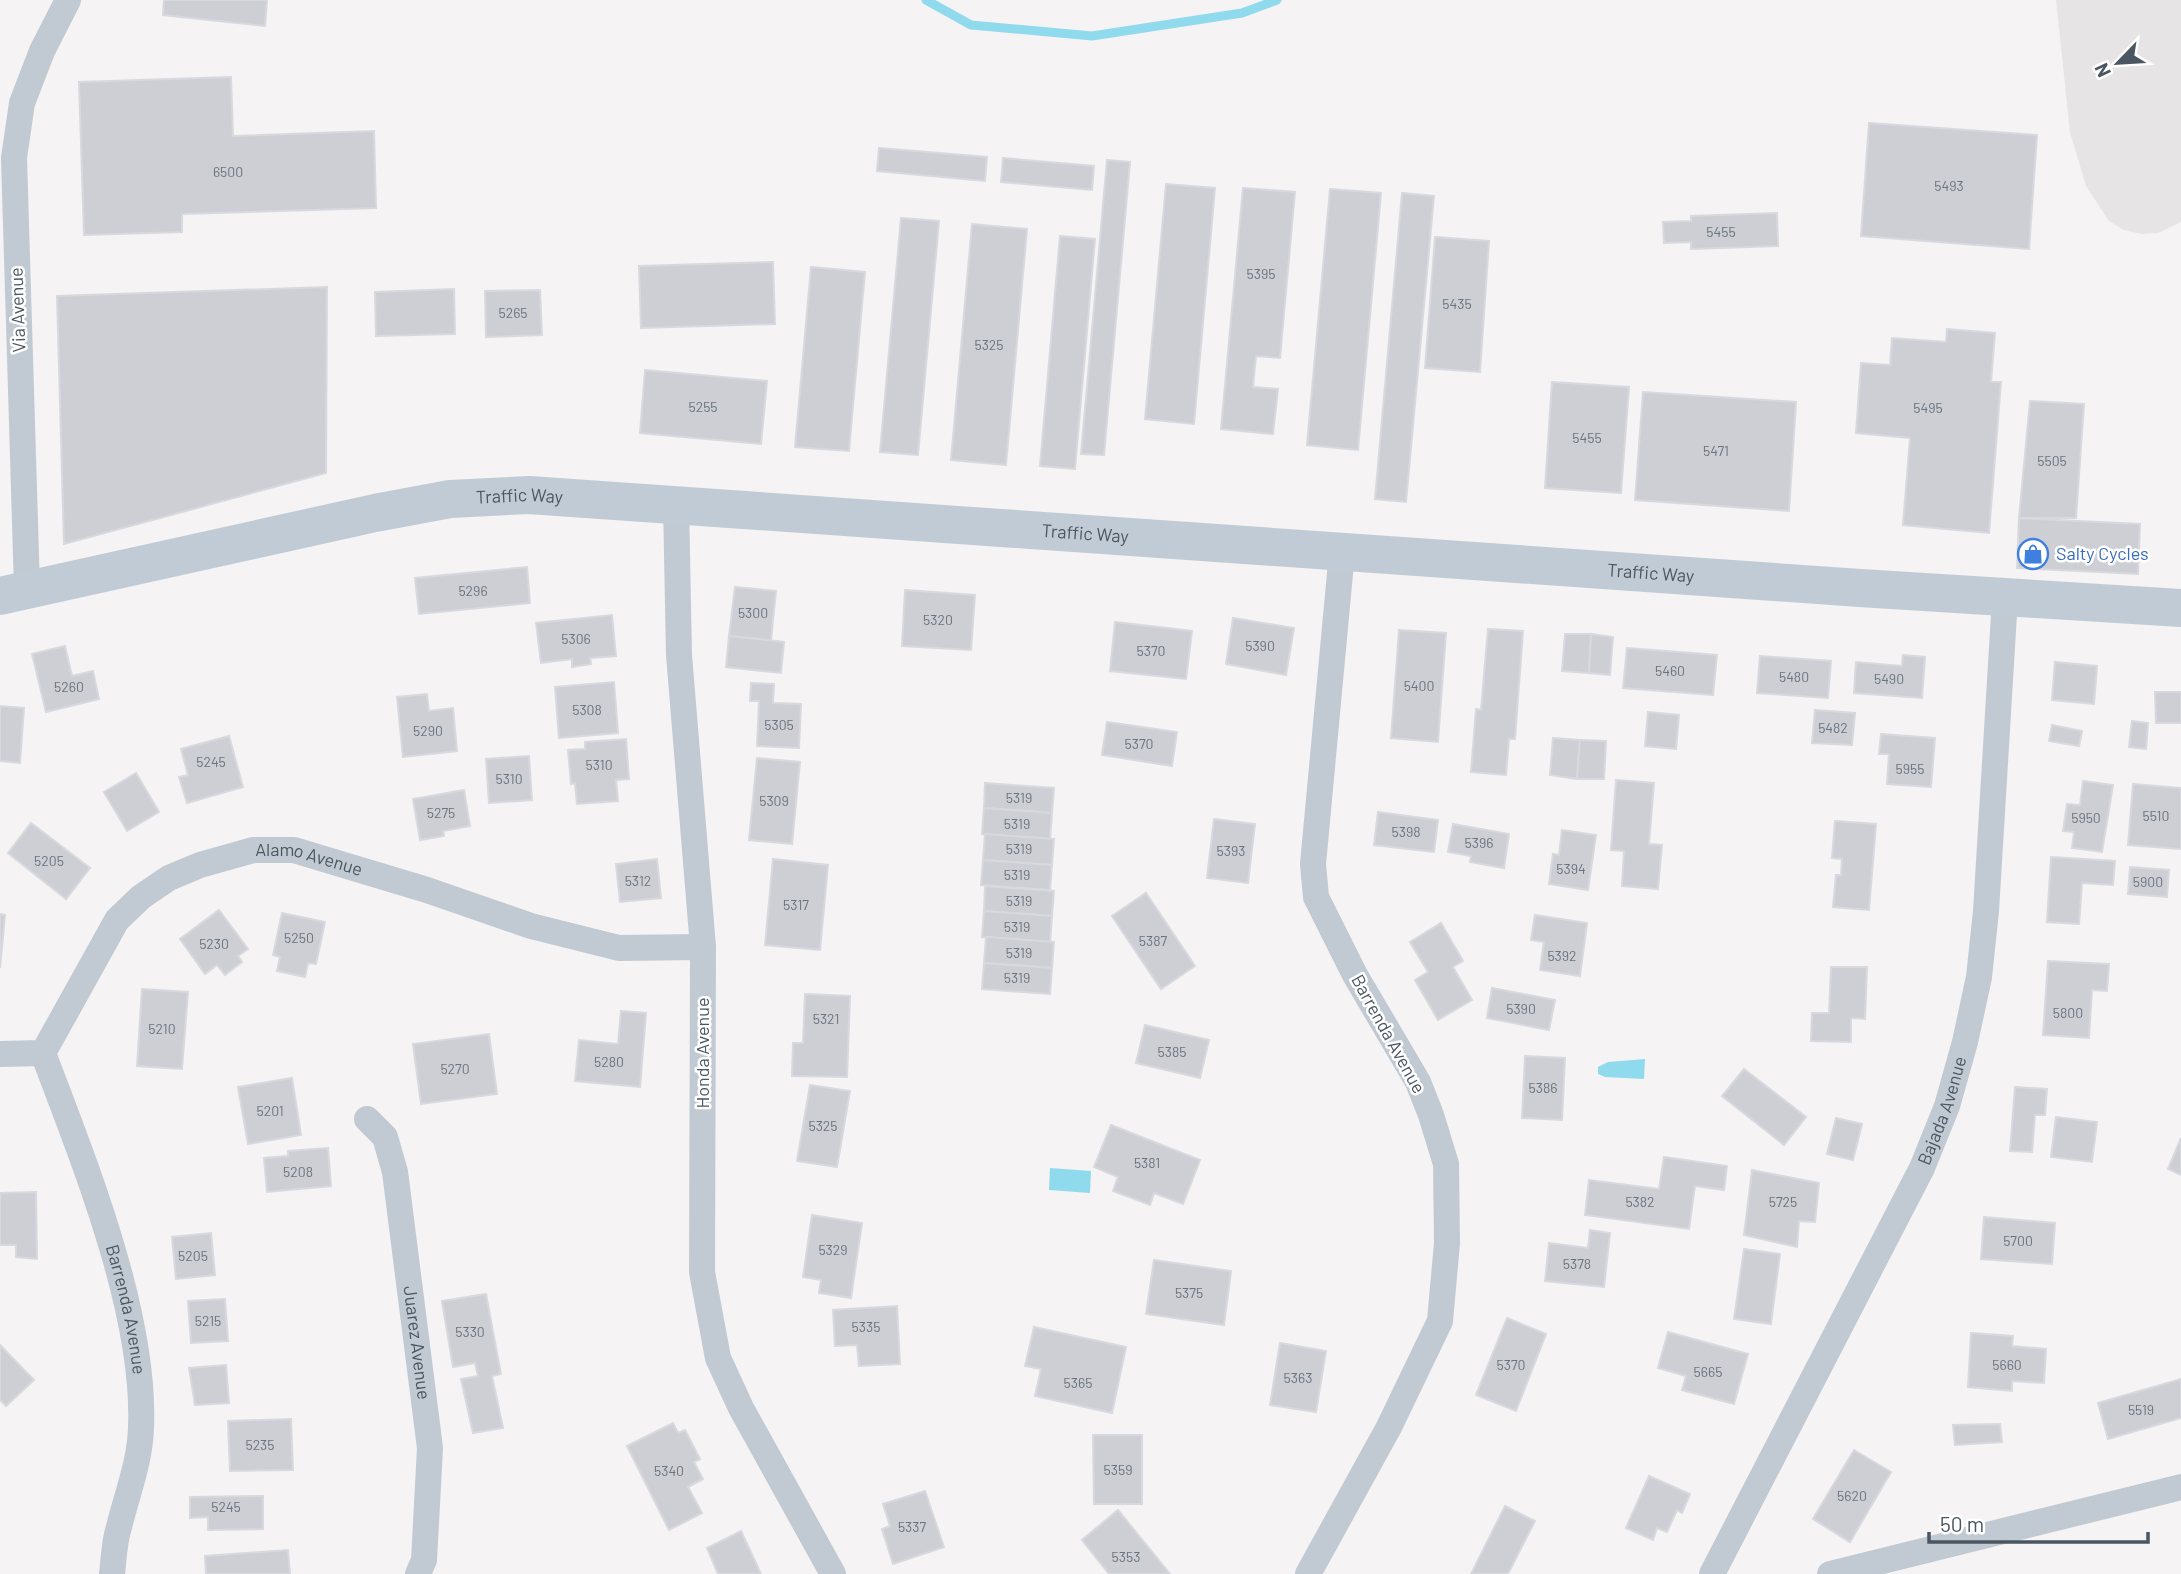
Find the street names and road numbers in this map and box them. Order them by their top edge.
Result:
street label: Via Avenue [5,267,29,353]
street label: Traffic Way [475,483,564,508]
street label: Traffic Way [1041,519,1130,547]
street label: Traffic Way [1607,558,1695,586]
street label: Alamo Avenue [255,838,365,880]
street label: Barrenda Avenue [1347,970,1431,1097]
street label: Honda Avenue [691,998,713,1109]
street label: Bajada Avenue [1912,1054,1970,1168]
street label: Barrenda Avenue [102,1242,151,1376]
street label: Juarez Avenue [400,1285,436,1401]

